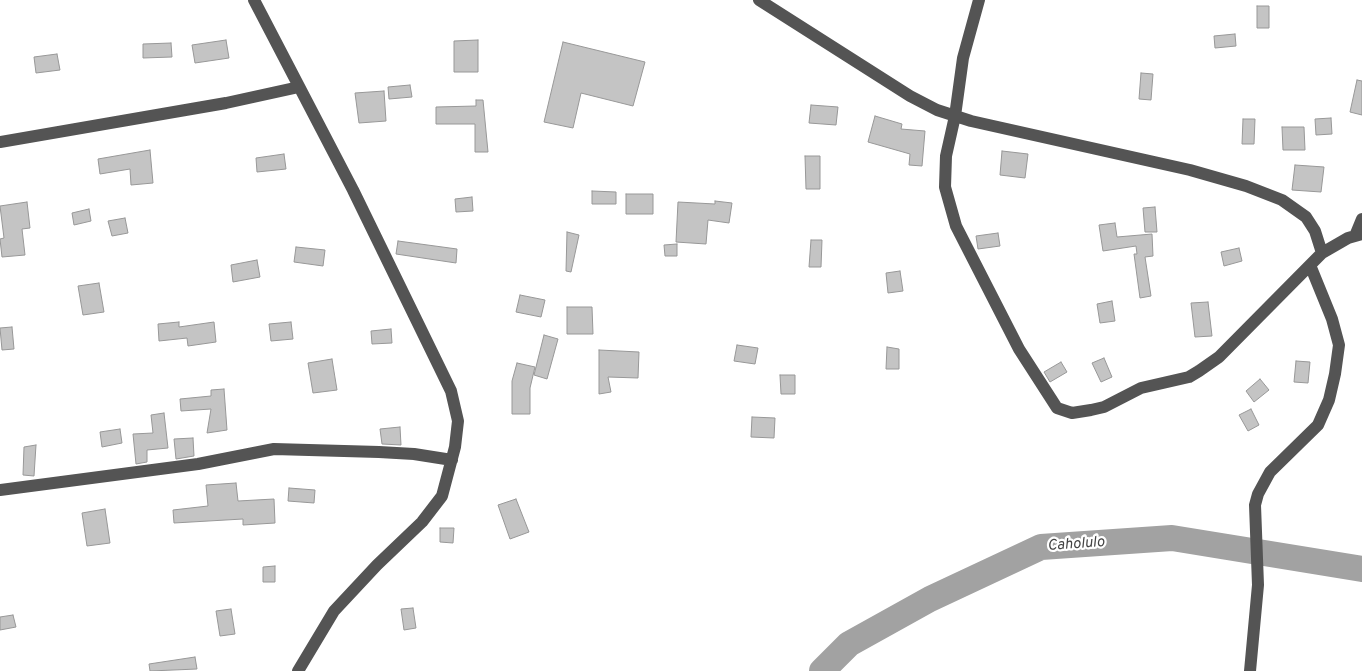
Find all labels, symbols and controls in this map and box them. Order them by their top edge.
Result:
water label: Caholulo [1047,534,1105,556]

